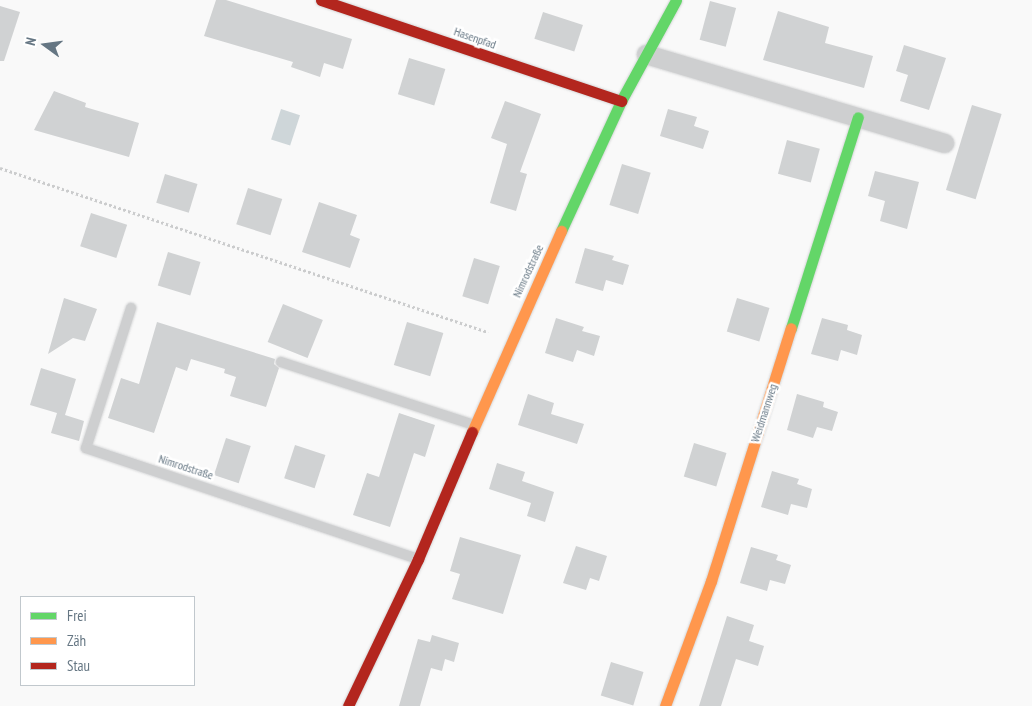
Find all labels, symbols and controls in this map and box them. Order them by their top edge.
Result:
north arrow [20,20,70,70]
street label: Hasenpfad [452,24,498,52]
text: N [21,36,40,47]
street label: Nimrodstraße [509,242,547,300]
street label: Weidmannweg [748,382,780,444]
street label: Nimrodstraße [157,451,215,483]
legend [20,596,195,686]
text: Frei [67,606,87,625]
text: Zäh [67,631,86,650]
text: Stau [67,656,90,675]

